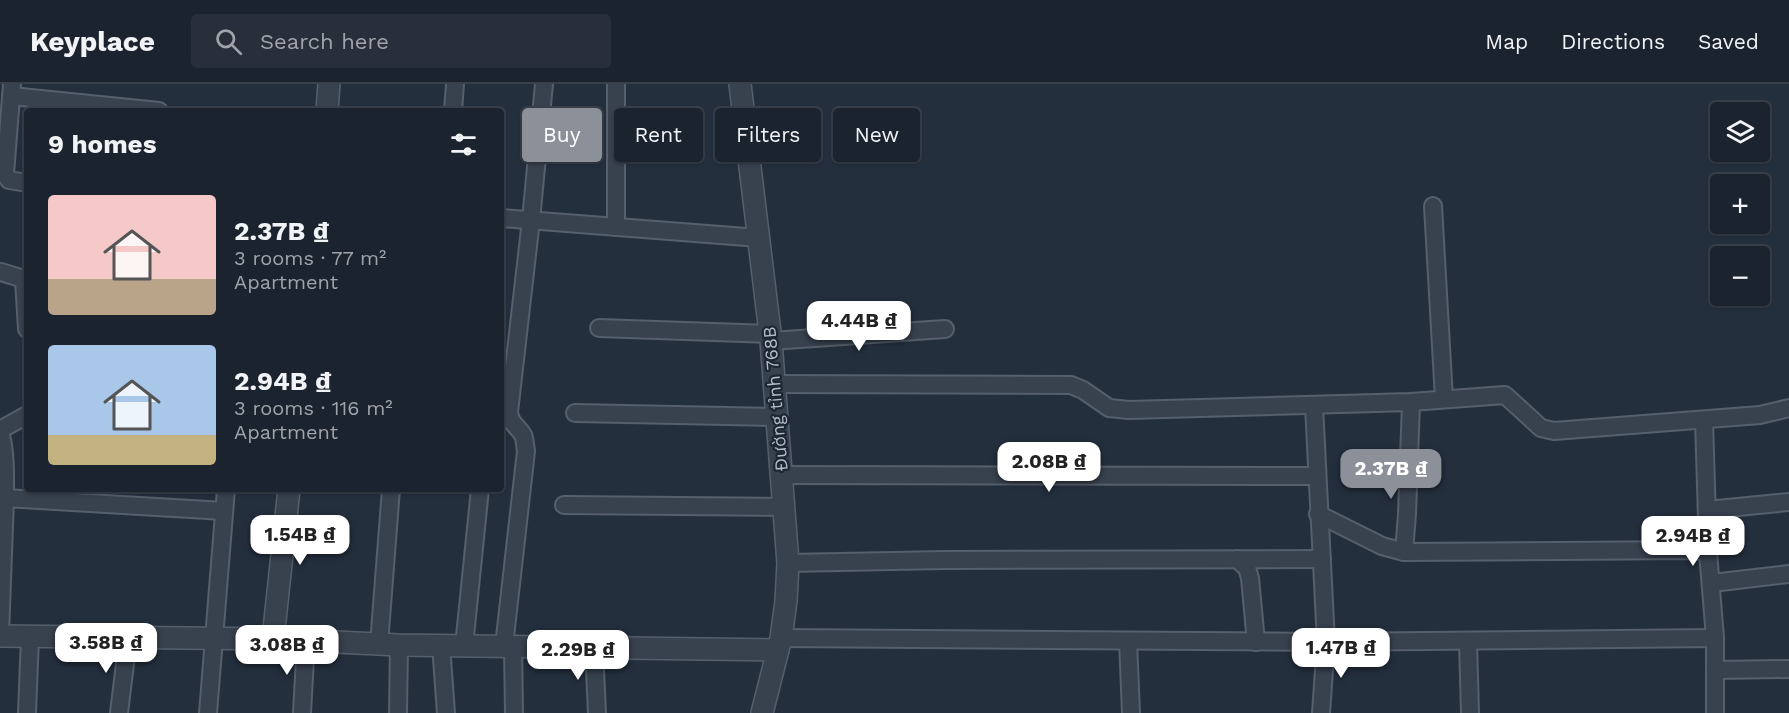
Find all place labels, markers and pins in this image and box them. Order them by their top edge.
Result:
pin: 4.44B ₫ [804,301,914,352]
pin: 2.08B ₫ [994,442,1104,493]
pin: 2.37B ₫ [1336,449,1446,500]
pin: 1.54B ₫ [245,515,355,566]
pin: 2.94B ₫ [1638,516,1748,567]
pin: 3.58B ₫ [51,623,161,674]
pin: 3.08B ₫ [232,625,342,676]
pin: 1.47B ₫ [1286,628,1396,679]
pin: 2.29B ₫ [523,630,633,681]

